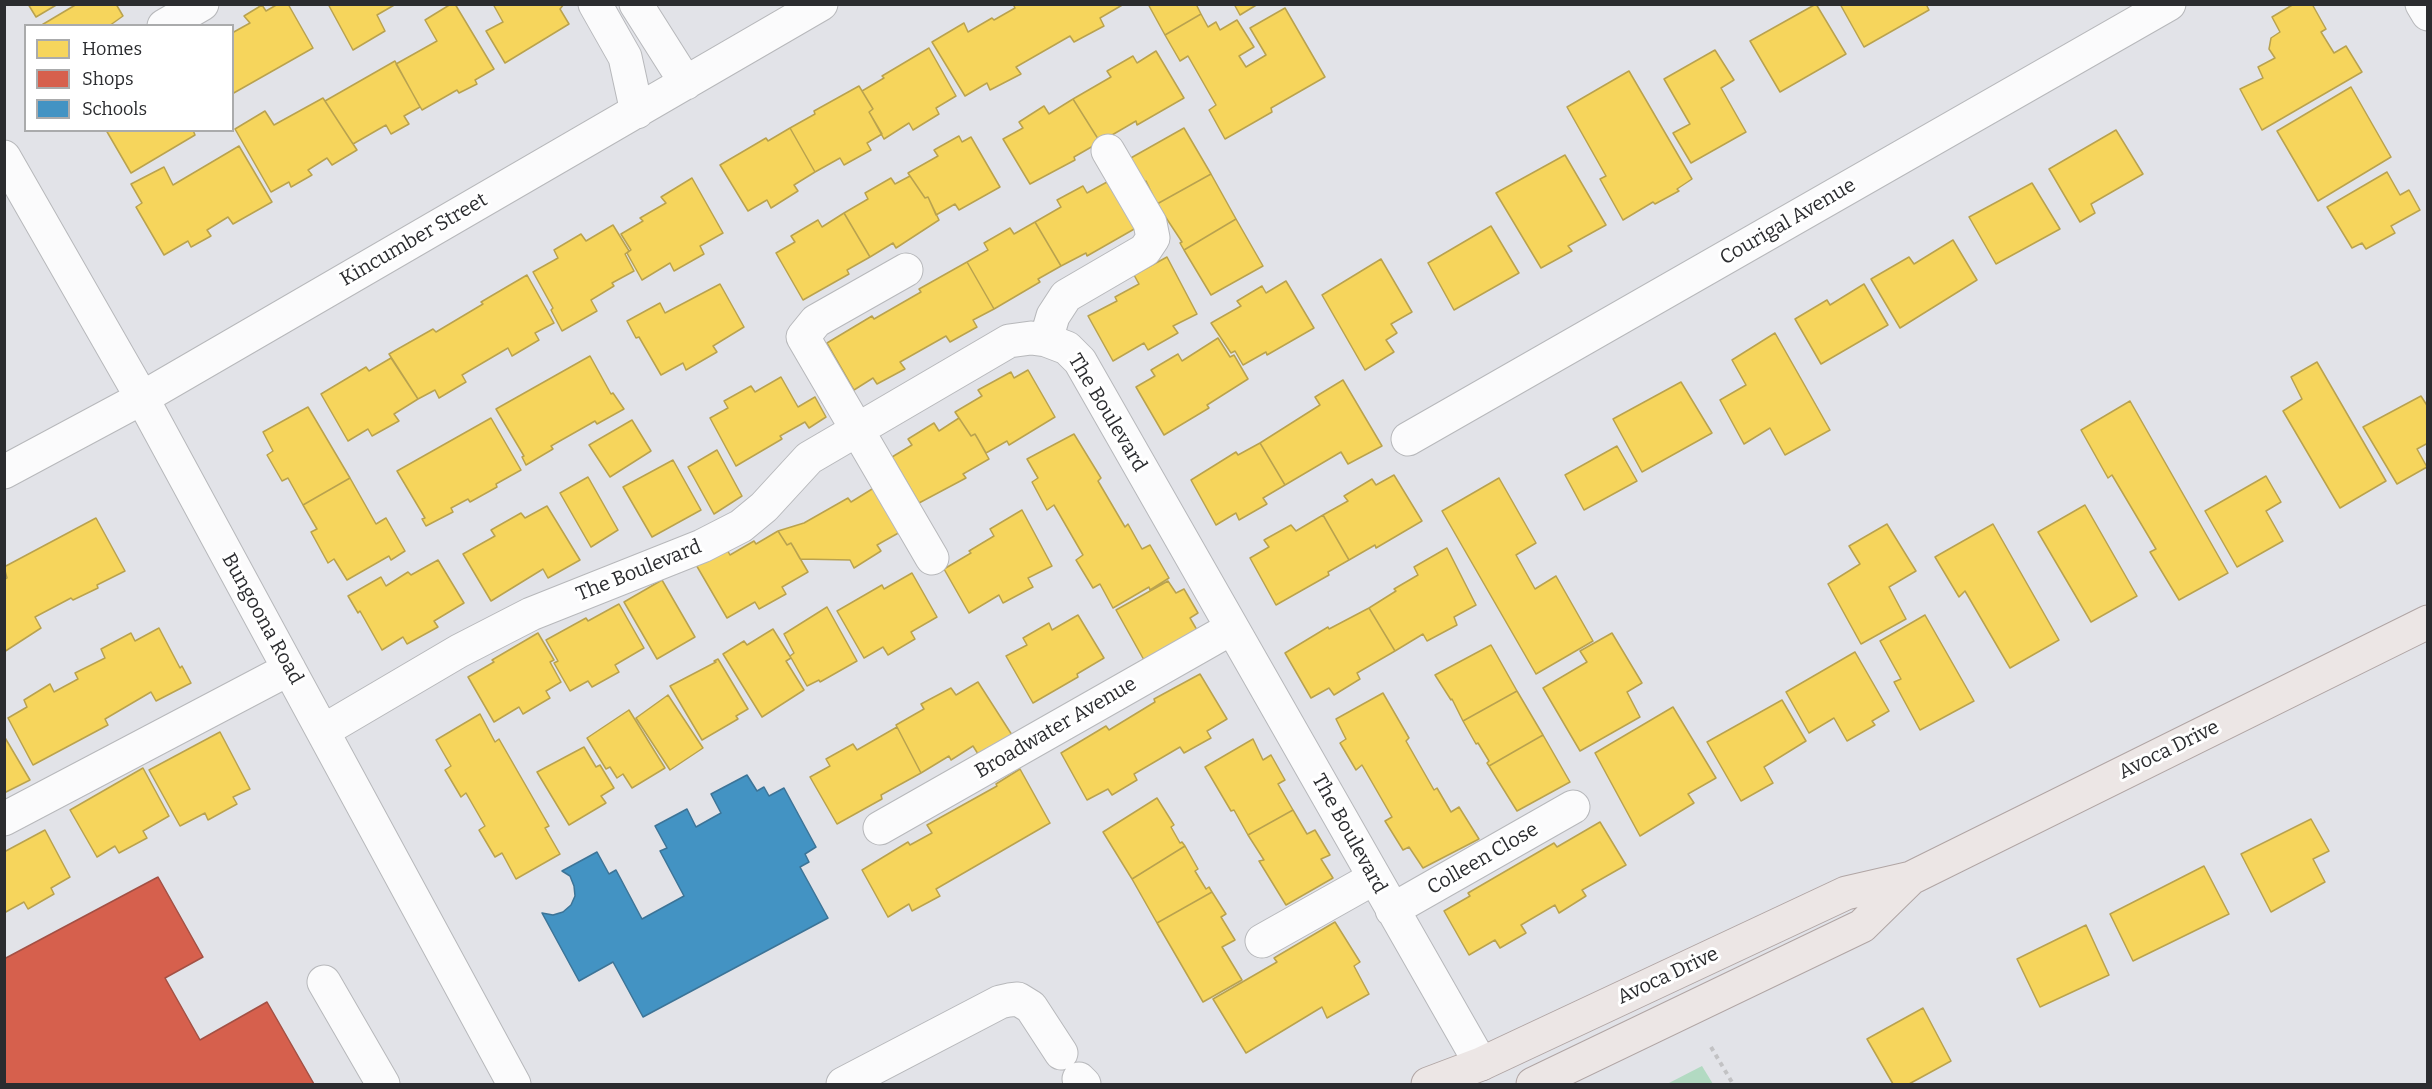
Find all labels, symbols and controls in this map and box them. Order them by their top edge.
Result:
legend [24,24,234,132]
text: Homes [82,38,142,60]
text: Shops [82,68,134,90]
text: Schools [82,98,147,120]
street label: Courigal Avenue [1716,173,1860,271]
street label: Kincumber Street [336,188,492,292]
street label: The Boulevard [1062,350,1152,476]
street label: The Boulevard [573,535,705,607]
street label: Bungoona Road [216,549,308,689]
street label: Broadwater Avenue [971,672,1141,784]
street label: Avoca Drive [2115,715,2223,785]
street label: The Boulevard [1306,770,1392,898]
street label: Colleen Close [1423,818,1543,900]
street label: Avoca Drive [1614,942,1722,1010]

